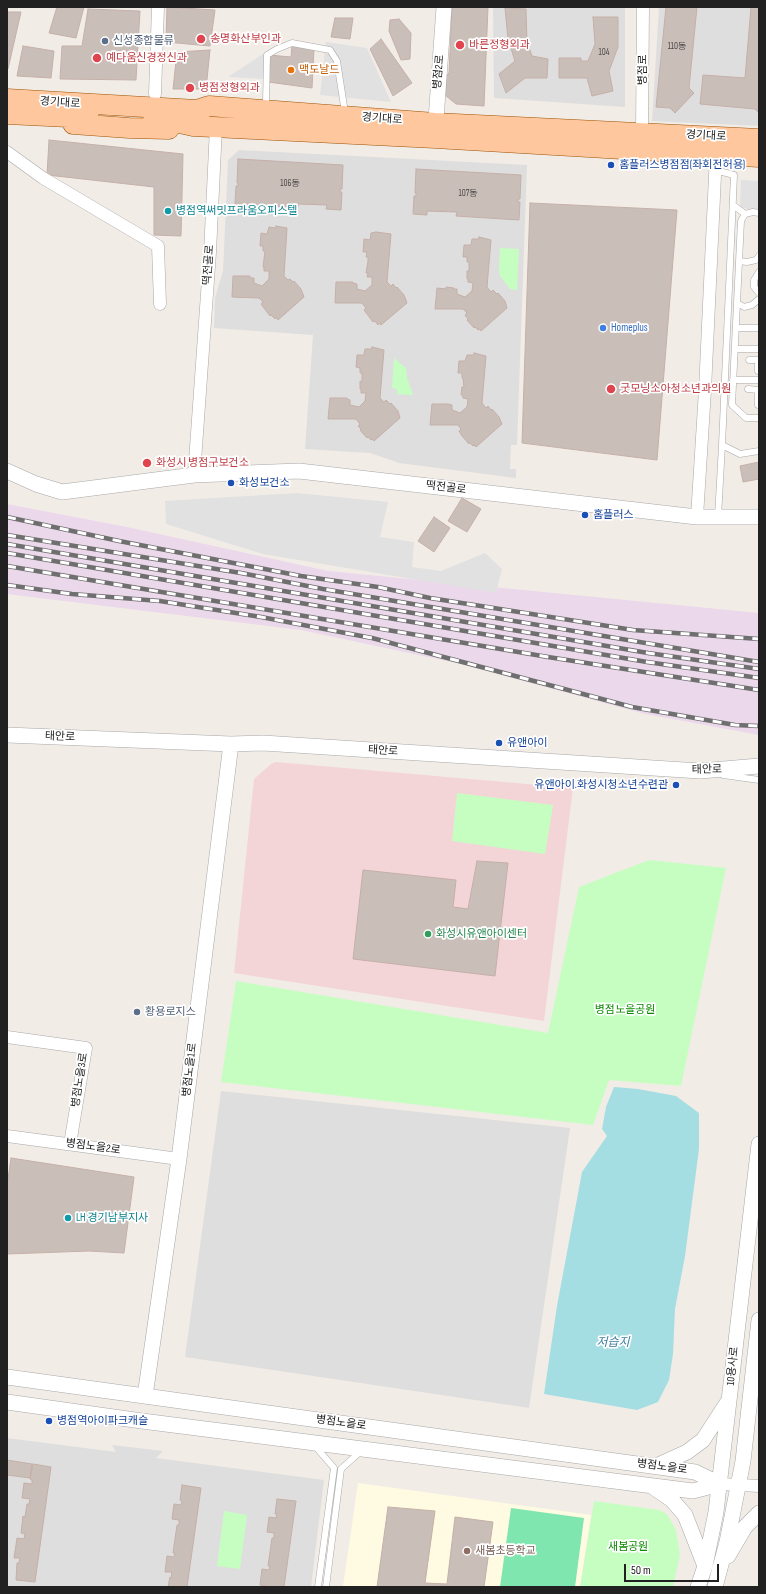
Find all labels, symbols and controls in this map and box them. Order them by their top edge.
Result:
place label: 송명화산부인과 [210,32,281,46]
marker: 송명화산부인과 [195,33,207,45]
place label: 신성종합물류 [113,34,174,48]
marker: 신성종합물류 [100,36,110,46]
place label: 바른정형외과 [469,38,530,52]
marker: 바른정형외과 [454,39,466,51]
house number: 110동 [668,42,686,52]
house number: 104 [599,48,609,58]
place label: 예다움신경정신과 [106,51,187,65]
marker: 예다움신경정신과 [91,52,103,64]
street label: 병점2로 [431,54,447,90]
street label: 병점로 [636,55,650,85]
place label: 맥도날드 [299,63,339,77]
marker: 맥도날드 [286,65,296,75]
place label: 병점정형외과 [199,81,260,95]
marker: 병점정형외과 [184,82,196,94]
street label: 경기대로 [39,95,81,111]
street label: 경기대로 [361,111,403,127]
street label: 경기대로 [685,128,727,144]
place label: 홈플러스병점점(좌회전허용) [619,158,745,172]
marker: 홈플러스병점점(좌회전허용) [606,160,616,170]
house number: 106동 [280,179,300,189]
house number: 107동 [458,189,478,199]
place label: 병점역써밋프라움오피스텔 [176,204,297,218]
marker: 병점역써밋프라움오피스텔 [163,206,173,216]
street label: 떡전골로 [201,244,217,286]
place label: Homeplus [611,321,648,335]
marker: Homeplus [598,323,608,333]
place label: 굿모닝소아청소년과의원 [620,382,731,396]
marker: 굿모닝소아청소년과의원 [605,383,617,395]
place label: 화성시 병점구보건소 [156,456,249,470]
marker: 화성시 병점구보건소 [141,457,153,469]
place label: 화성보건소 [239,476,290,490]
marker: 화성보건소 [226,478,236,488]
street label: 떡전골로 [425,479,467,497]
place label: 홈플러스 [593,508,633,522]
marker: 홈플러스 [580,510,590,520]
street label: 태안로 [45,730,75,744]
place label: 유앤아이 [507,736,547,750]
marker: 유앤아이 [494,738,504,748]
street label: 태안로 [367,743,399,759]
street label: 태안로 [692,763,722,777]
place label: 유앤아이.화성시청소년수련관 [534,778,668,792]
marker: 유앤아이.화성시청소년수련관 [671,780,681,790]
place label: 화성시유앤아이센터 [436,927,527,941]
marker: 화성시유앤아이센터 [423,929,433,939]
park label: 병점노을공원 [595,1003,655,1017]
place label: 황용로지스 [145,1005,196,1019]
marker: 황용로지스 [132,1007,142,1017]
street label: 병점노을1로 [180,1042,200,1098]
street label: 병점노을3로 [69,1052,91,1108]
street label: 병점노을2로 [65,1137,121,1157]
place label: LH 경기남부지사 [76,1211,148,1225]
marker: LH 경기남부지사 [63,1213,73,1223]
water label: 저습지 [596,1336,630,1350]
street label: 10용사로 [724,1346,742,1386]
street label: 병점노을로 [315,1413,367,1433]
place label: 병점역아이파크캐슬 [57,1414,148,1428]
marker: 병점역아이파크캐슬 [44,1416,54,1426]
street label: 병점노을로 [636,1457,688,1477]
park label: 새봄공원 [608,1540,648,1554]
place label: 새봄초등학교 [475,1544,536,1558]
marker: 새봄초등학교 [462,1546,472,1556]
scale bar [626,1556,721,1582]
text: 50 m [631,1563,651,1578]

